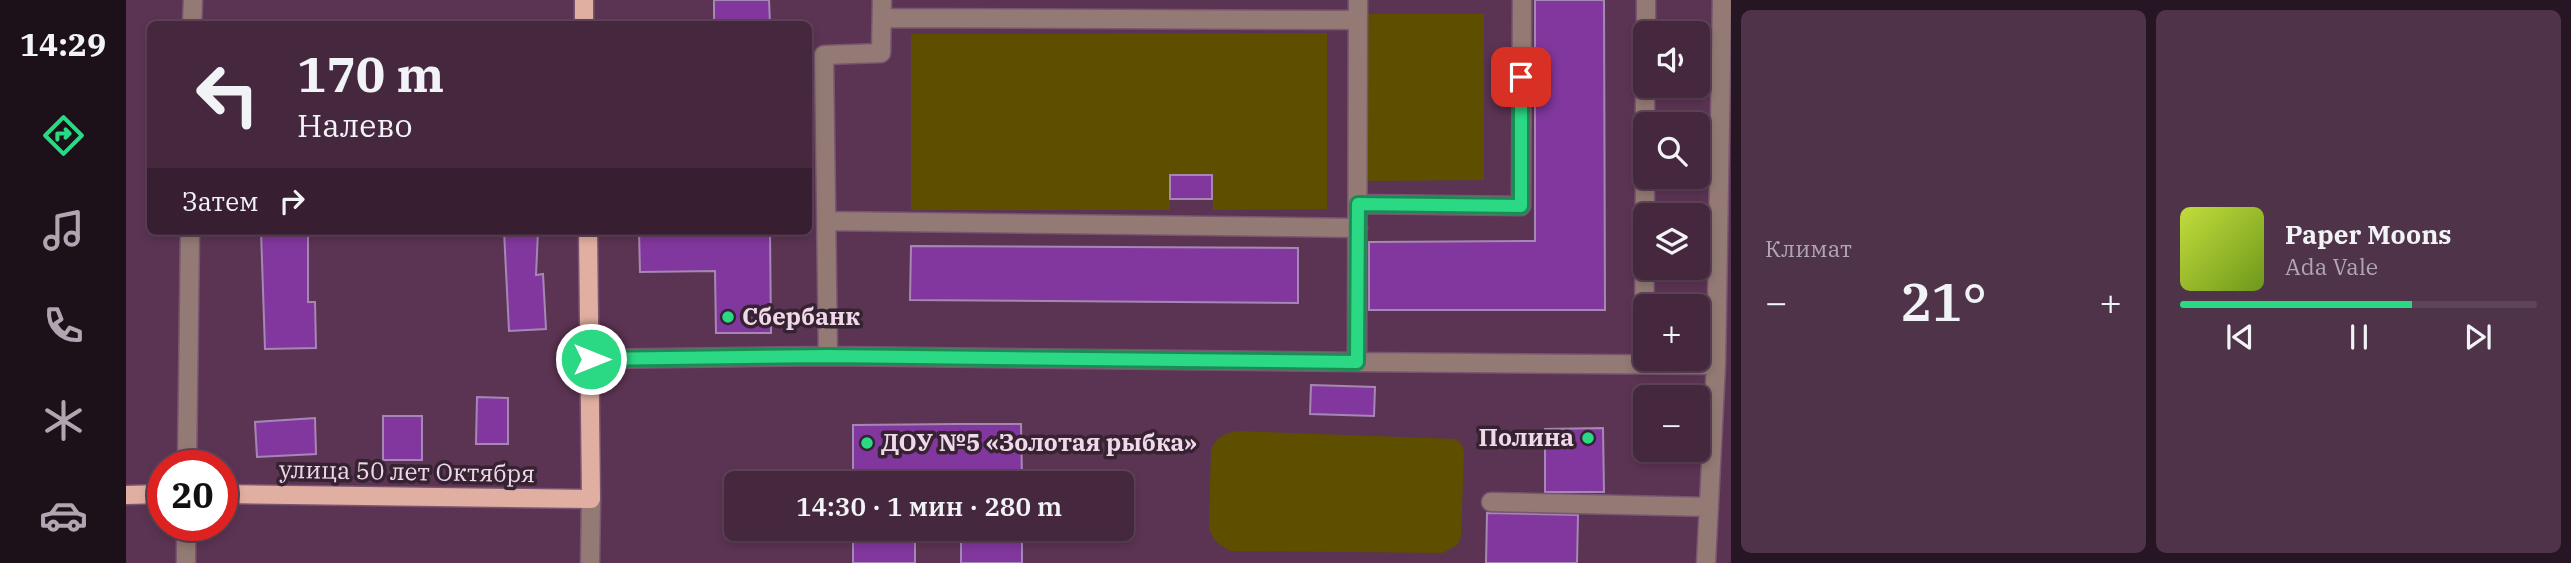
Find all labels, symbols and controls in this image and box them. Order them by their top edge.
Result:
map controls [1633,21,1710,462]
button: sound [1633,21,1710,98]
text: 14:29 [20,23,106,65]
text: 170 m [297,42,444,105]
pin [1491,47,1551,107]
icon: left [182,49,273,140]
icon: arrive [1502,58,1540,96]
text: Налево [297,104,413,146]
icon: directions [39,111,88,160]
button: search [1633,112,1710,189]
icon: right [273,182,311,220]
text: Затем [182,184,259,218]
button: layers [1633,203,1710,280]
icon: music [39,206,88,255]
text: Paper Moons [2285,217,2452,251]
text: Климат [1765,233,1852,263]
text: Ada Vale [2285,251,2378,281]
text: 21° [1900,268,1987,335]
text: − [1765,277,1788,326]
text: + [2099,277,2122,326]
button: + [1633,294,1710,371]
place label: Сбербанк [742,300,860,332]
icon: phone [39,301,88,350]
marker: Сбербанк [720,309,736,325]
icon: previous [2221,318,2259,356]
icon: pause [2340,318,2378,356]
icon: next [2459,318,2497,356]
position arrow [554,322,628,396]
button: − [1633,385,1710,462]
icon: climate [39,396,88,445]
place label: Полина [1478,421,1574,453]
place label: ДОУ №5 «Золотая рыбка» [881,426,1197,458]
marker: Полина [1580,430,1596,446]
marker: ДОУ №5 «Золотая рыбка» [859,435,875,451]
speed limit sign: 20 [147,450,238,541]
street label: улица 50 лет Октября [279,453,535,489]
text: 14:30 · 1 мин · 280 m [796,489,1062,523]
icon: car [39,491,88,540]

